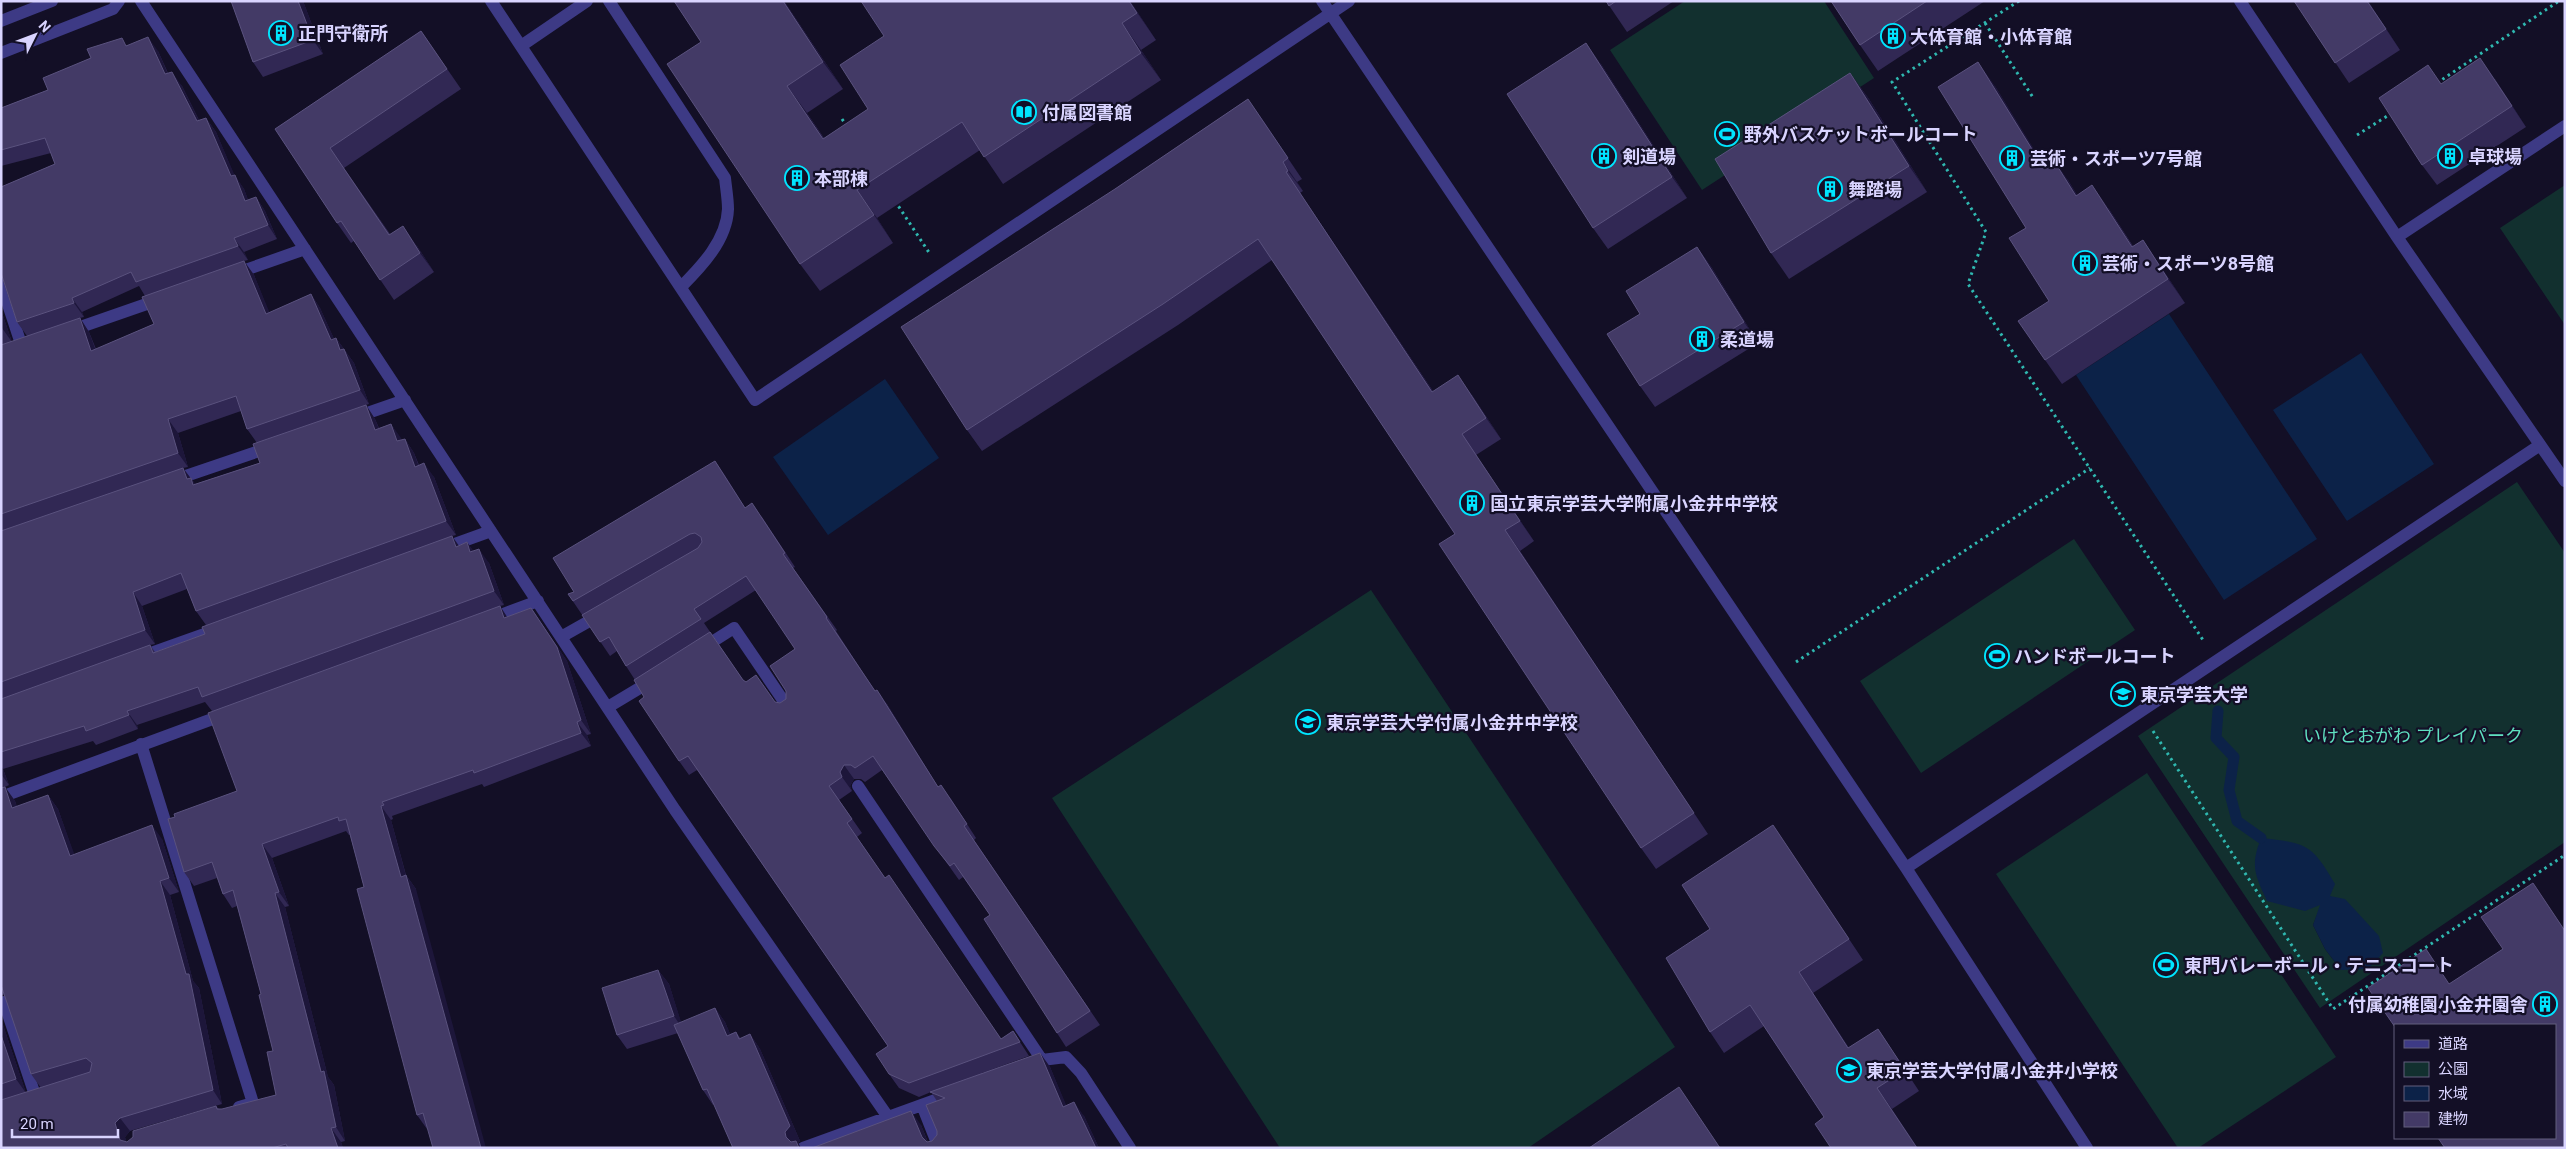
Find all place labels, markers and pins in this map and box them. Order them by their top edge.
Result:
building icon: 正門守衛所 [268,20,294,46]
place label: 正門守衛所 [298,23,388,44]
building icon: 大体育館・小体育館 [1880,23,1906,49]
place label: 大体育館・小体育館 [1910,26,2072,47]
library icon: 付属図書館 [1011,99,1037,125]
place label: 付属図書館 [1042,102,1132,123]
sports icon: 野外バスケットボールコート [1714,121,1740,147]
place label: 野外バスケットボールコート [1744,124,1978,145]
building icon: 剣道場 [1591,143,1617,169]
building icon: 卓球場 [2437,143,2463,169]
building icon: 芸術・スポーツ7号館 [1999,145,2025,171]
place label: 剣道場 [1622,146,1676,167]
place label: 卓球場 [2468,146,2522,167]
place label: 芸術・スポーツ7号館 [2030,148,2202,169]
building icon: 本部棟 [784,165,810,191]
place label: 本部棟 [814,168,868,189]
building icon: 舞踏場 [1817,176,1843,202]
place label: 舞踏場 [1848,179,1902,200]
building icon: 芸術・スポーツ8号館 [2072,250,2098,276]
place label: 芸術・スポーツ8号館 [2102,253,2274,274]
building icon: 柔道場 [1689,326,1715,352]
place label: 柔道場 [1720,329,1774,350]
building icon: 国立東京学芸大学附属小金井中学校 [1459,490,1485,516]
place label: 国立東京学芸大学附属小金井中学校 [1490,493,1778,514]
sports icon: ハンドボールコート [1984,643,2010,669]
place label: ハンドボールコート [2014,646,2176,667]
school or university icon: 東京学芸大学 [2110,681,2136,707]
place label: 東京学芸大学 [2140,684,2248,705]
school or university icon: 東京学芸大学付属小金井中学校 [1295,709,1321,735]
place label: 東京学芸大学付属小金井中学校 [1326,712,1578,733]
sports icon: 東門バレーボール・テニスコート [2153,952,2179,978]
place label: 東門バレーボール・テニスコート [2184,955,2454,976]
building icon: 付属幼稚園小金井園舎 [2532,991,2558,1017]
place label: 付属幼稚園小金井園舎 [2348,994,2528,1015]
school or university icon: 東京学芸大学付属小金井小学校 [1836,1057,1862,1083]
place label: 東京学芸大学付属小金井小学校 [1866,1060,2118,1081]

